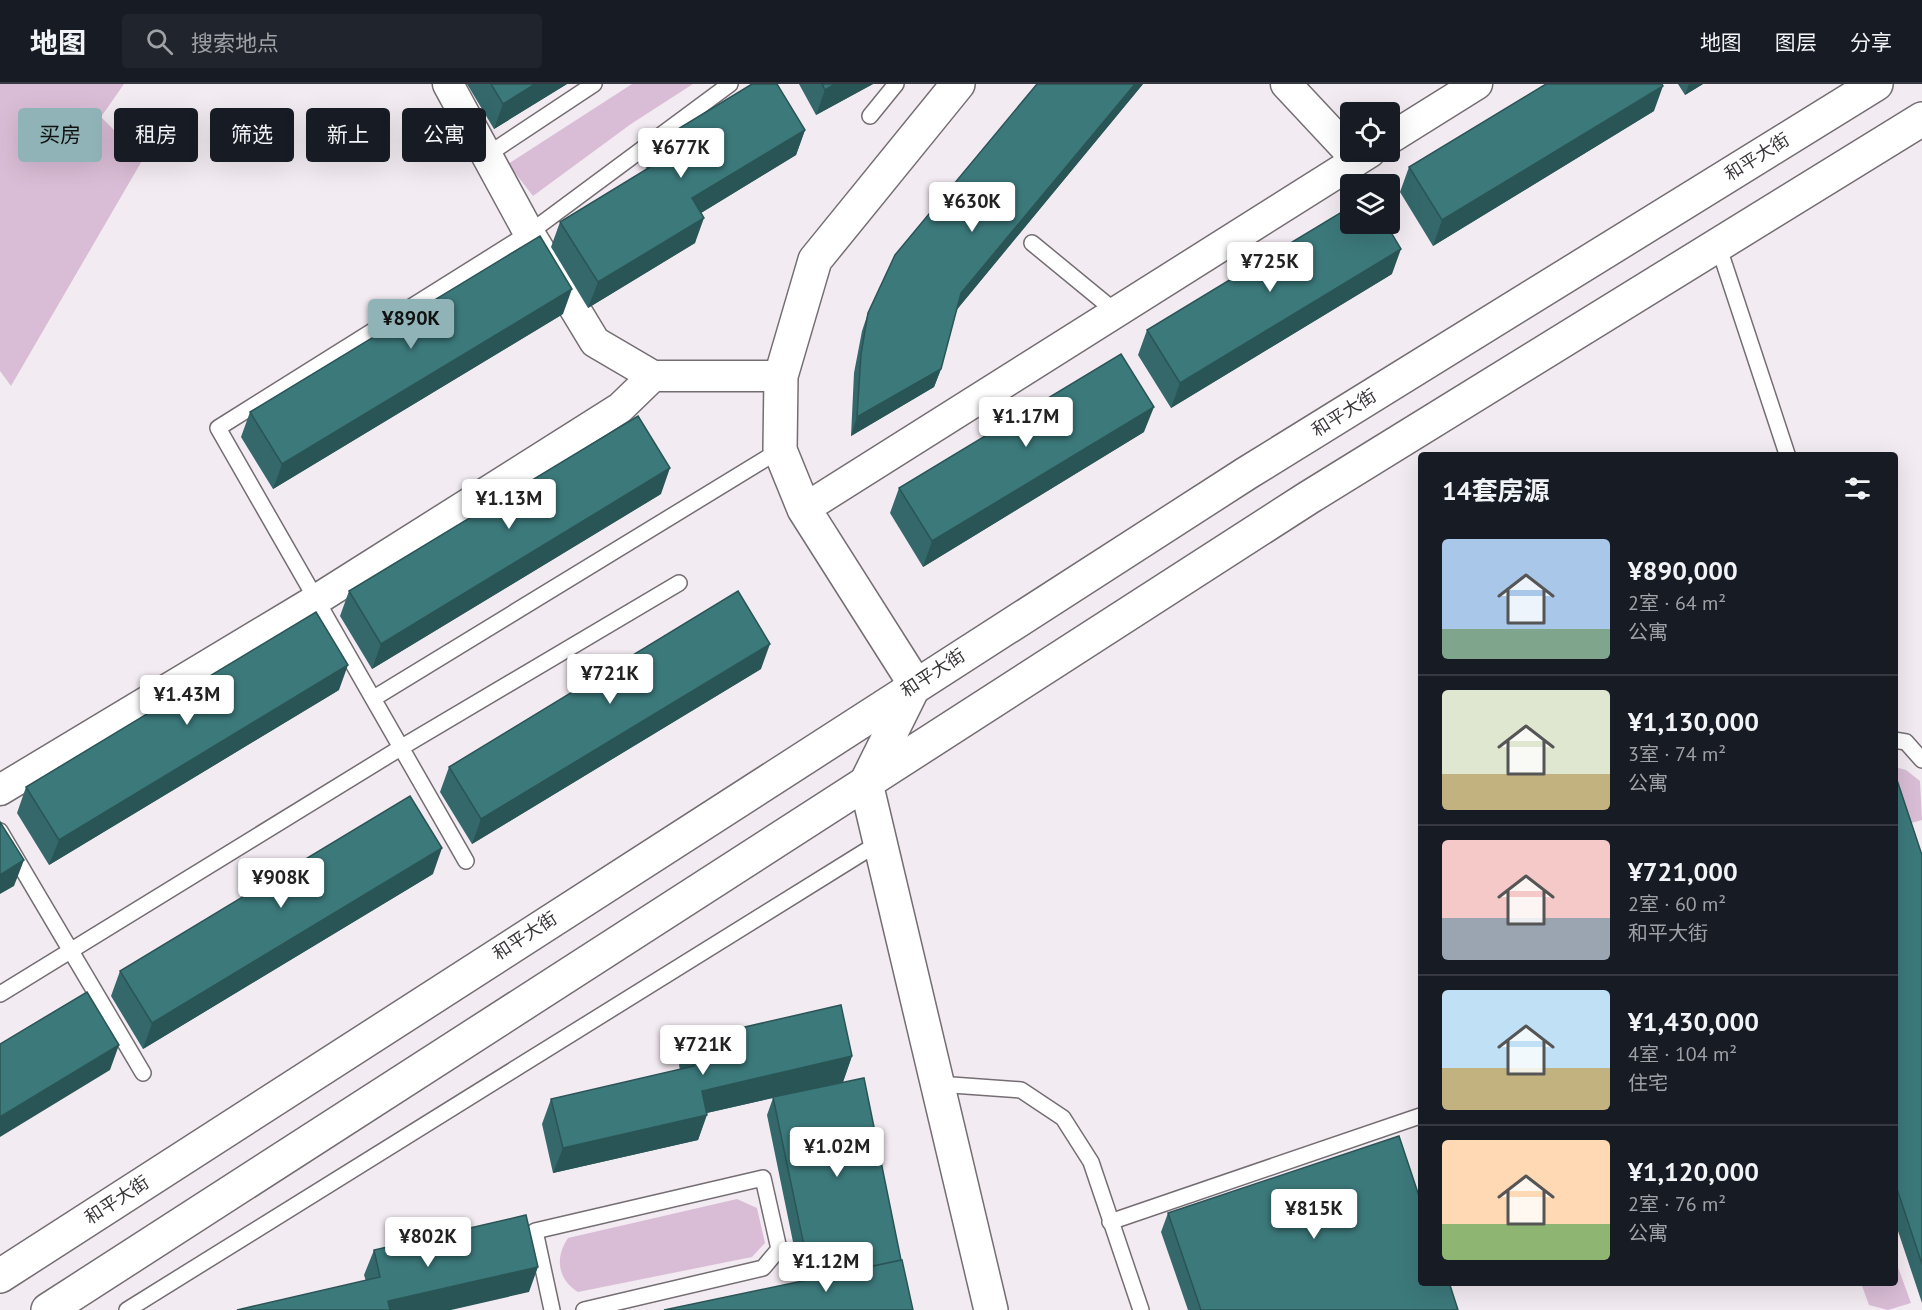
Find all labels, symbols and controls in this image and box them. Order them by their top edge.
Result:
search box [122,14,542,68]
text: 地图 [30,24,86,61]
icon: search [143,25,176,58]
text: 搜索地点 [191,29,279,57]
text: 地图 [1700,29,1742,56]
text: 图层 [1775,29,1817,56]
text: 分享 [1850,29,1892,56]
map controls [1340,102,1400,234]
button: locate [1340,102,1400,162]
chip: 买房 [18,108,102,162]
chip: 租房 [114,108,198,162]
chip: 筛选 [210,108,294,162]
chip: 新上 [306,108,390,162]
chip: 公寓 [402,108,486,162]
pin: ¥677K [639,128,723,179]
street label: 和平大街 [1720,128,1793,185]
text: ¥677K [652,134,710,160]
button: layers [1340,174,1400,234]
pin: ¥630K [930,182,1014,233]
text: ¥630K [943,188,1001,214]
pin: ¥725K [1228,242,1312,293]
text: ¥725K [1241,248,1299,274]
pin: ¥890K [369,299,453,350]
text: ¥890K [382,305,440,331]
street label: 和平大街 [1307,384,1380,441]
pin: ¥1.17M [977,397,1075,448]
text: ¥1.17M [993,403,1059,429]
icon: filters [1841,472,1874,505]
text: 14套房源 [1442,474,1549,507]
pin: ¥1.13M [460,479,558,530]
text: ¥1.13M [476,485,542,511]
text: ¥890,000 [1628,554,1738,587]
icon: home [1490,563,1562,635]
text: 2室 · 64 m² [1628,590,1726,616]
text: 公寓 [1628,619,1668,645]
street label: 和平大街 [896,643,969,702]
pin: ¥721K [568,654,652,705]
text: ¥721K [581,660,639,686]
pin: ¥1.43M [138,675,236,726]
text: ¥1.43M [154,681,220,707]
text: ¥1,130,000 [1628,705,1759,738]
icon: home [1490,714,1562,786]
text: 3室 · 74 m² [1628,741,1726,767]
text: 公寓 [1628,770,1668,796]
text: ¥721,000 [1628,855,1738,888]
pin: ¥908K [239,858,323,909]
text: ¥908K [252,864,310,890]
icon: home [1490,864,1562,936]
text: 2室 · 60 m² [1628,891,1726,917]
street label: 和平大街 [488,906,561,965]
text: 和平大街 [1628,920,1708,946]
text: ¥1,430,000 [1628,1005,1759,1038]
icon: home [1490,1014,1562,1086]
pin: ¥721K [661,1025,745,1076]
text: ¥721K [674,1031,732,1057]
text: 4室 · 104 m² [1628,1041,1737,1067]
text: 住宅 [1628,1070,1668,1096]
pin: ¥1.02M [788,1127,886,1178]
text: ¥1.02M [804,1133,870,1159]
text: ¥1,120,000 [1628,1155,1759,1188]
icon: home [1490,1164,1562,1236]
street label: 和平大街 [80,1170,153,1229]
pin: ¥815K [1272,1189,1356,1240]
text: 2室 · 76 m² [1628,1191,1726,1217]
text: ¥815K [1285,1195,1343,1221]
pin: ¥802K [386,1217,470,1268]
text: 公寓 [1628,1220,1668,1246]
text: ¥802K [399,1223,457,1249]
pin: ¥1.12M [777,1242,875,1293]
text: ¥1.12M [793,1248,859,1274]

